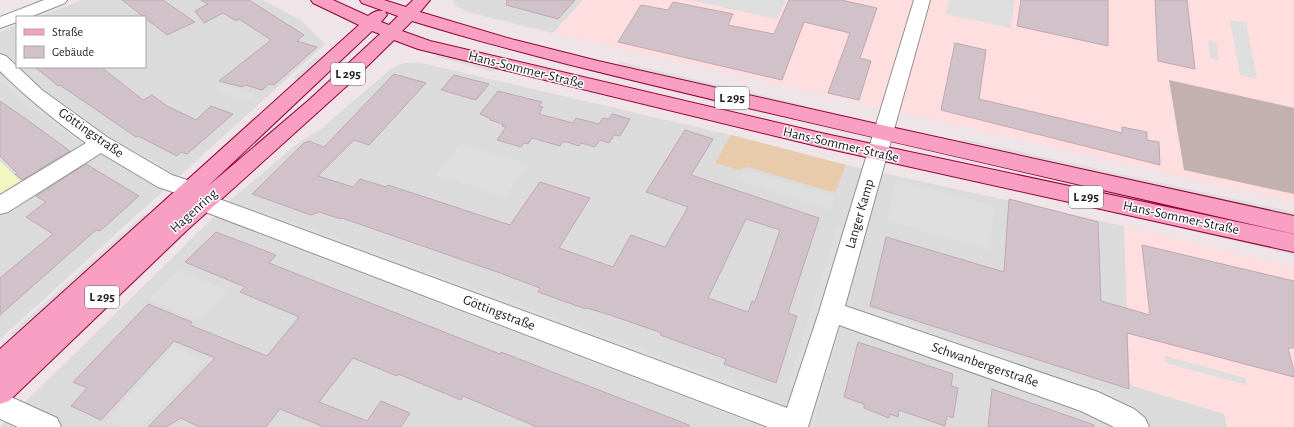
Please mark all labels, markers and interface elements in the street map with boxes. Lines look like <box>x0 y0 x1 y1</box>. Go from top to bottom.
legend <box>16 16 146 68</box>
text: Straße <box>52 26 83 38</box>
text: Gebäude <box>52 46 94 58</box>
street label: Hans-Sommer-Straße <box>467 49 585 91</box>
road number: L 295 <box>331 63 365 85</box>
road number: L 295 <box>715 87 749 109</box>
street label: Göttingstraße <box>56 105 126 161</box>
street label: Hans-Sommer-Straße <box>782 125 900 165</box>
street label: Langer Kamp <box>843 178 877 250</box>
street label: Hagenring <box>168 186 220 236</box>
road number: L 295 <box>1069 186 1103 208</box>
street label: Hans-Sommer-Straße <box>1122 199 1240 237</box>
road number: L 295 <box>85 286 119 308</box>
street label: Göttingstraße <box>461 293 537 333</box>
street label: Schwanbergerstraße <box>930 340 1040 390</box>

